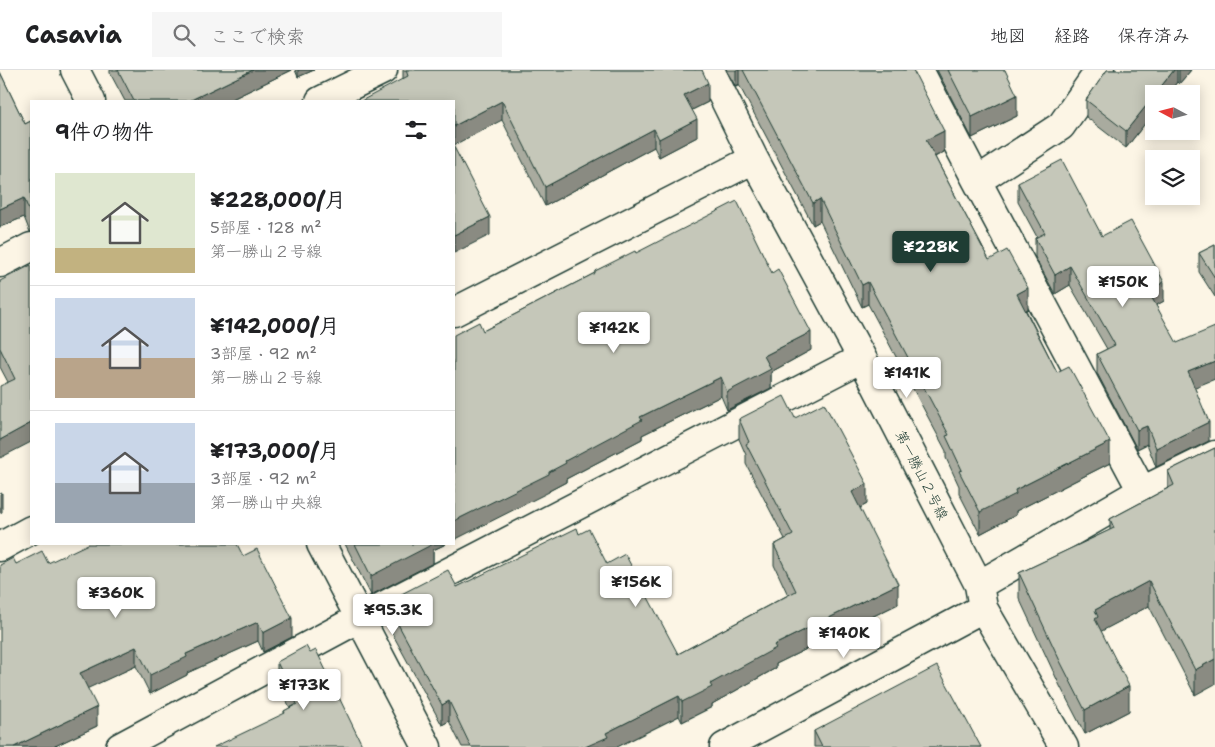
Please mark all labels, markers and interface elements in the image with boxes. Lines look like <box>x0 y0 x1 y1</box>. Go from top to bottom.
search box <box>152 12 502 57</box>
text: Casavia <box>25 19 122 51</box>
icon: search <box>170 21 198 49</box>
text: ここで検索 <box>210 24 305 49</box>
text: 地図 <box>990 24 1026 48</box>
text: 経路 <box>1054 24 1090 48</box>
text: 保存済み <box>1118 24 1190 48</box>
north arrow <box>1145 85 1200 140</box>
map controls <box>1145 85 1200 205</box>
icon: filters <box>402 116 430 144</box>
text: 9件の物件 <box>55 118 154 146</box>
button: layers <box>1145 150 1200 205</box>
text: ¥228,000/月 <box>210 186 346 214</box>
icon: home <box>95 193 155 253</box>
text: 5部屋 · 128 m² <box>210 217 322 238</box>
pin: ¥228K <box>896 230 966 273</box>
text: ¥228K <box>903 236 959 257</box>
text: 第一勝山２号線 <box>210 241 322 262</box>
pin: ¥150K <box>1088 266 1158 308</box>
text: ¥150K <box>1098 271 1148 292</box>
text: ¥142,000/月 <box>210 312 340 340</box>
pin: ¥142K <box>579 312 649 354</box>
text: ¥142K <box>589 317 639 338</box>
icon: home <box>95 318 155 378</box>
text: 3部屋 · 92 m² <box>210 343 317 364</box>
pin: ¥141K <box>872 356 942 399</box>
text: ¥141K <box>884 362 930 383</box>
text: 第一勝山２号線 <box>210 367 322 388</box>
street label: 第一勝山２号線 <box>892 427 952 523</box>
text: ¥173,000/月 <box>210 437 340 465</box>
icon: home <box>95 443 155 503</box>
text: 3部屋 · 92 m² <box>210 468 317 489</box>
text: 第一勝山中央線 <box>210 492 322 513</box>
pin: ¥156K <box>601 566 671 608</box>
text: ¥156K <box>611 571 661 592</box>
pin: ¥360K <box>81 576 151 619</box>
text: ¥360K <box>88 582 144 603</box>
pin: ¥95.3K <box>352 594 434 636</box>
text: ¥95.3K <box>364 599 422 620</box>
pin: ¥140K <box>809 616 879 659</box>
text: ¥140K <box>818 622 870 643</box>
pin: ¥173K <box>269 668 339 711</box>
text: ¥173K <box>279 674 329 695</box>

